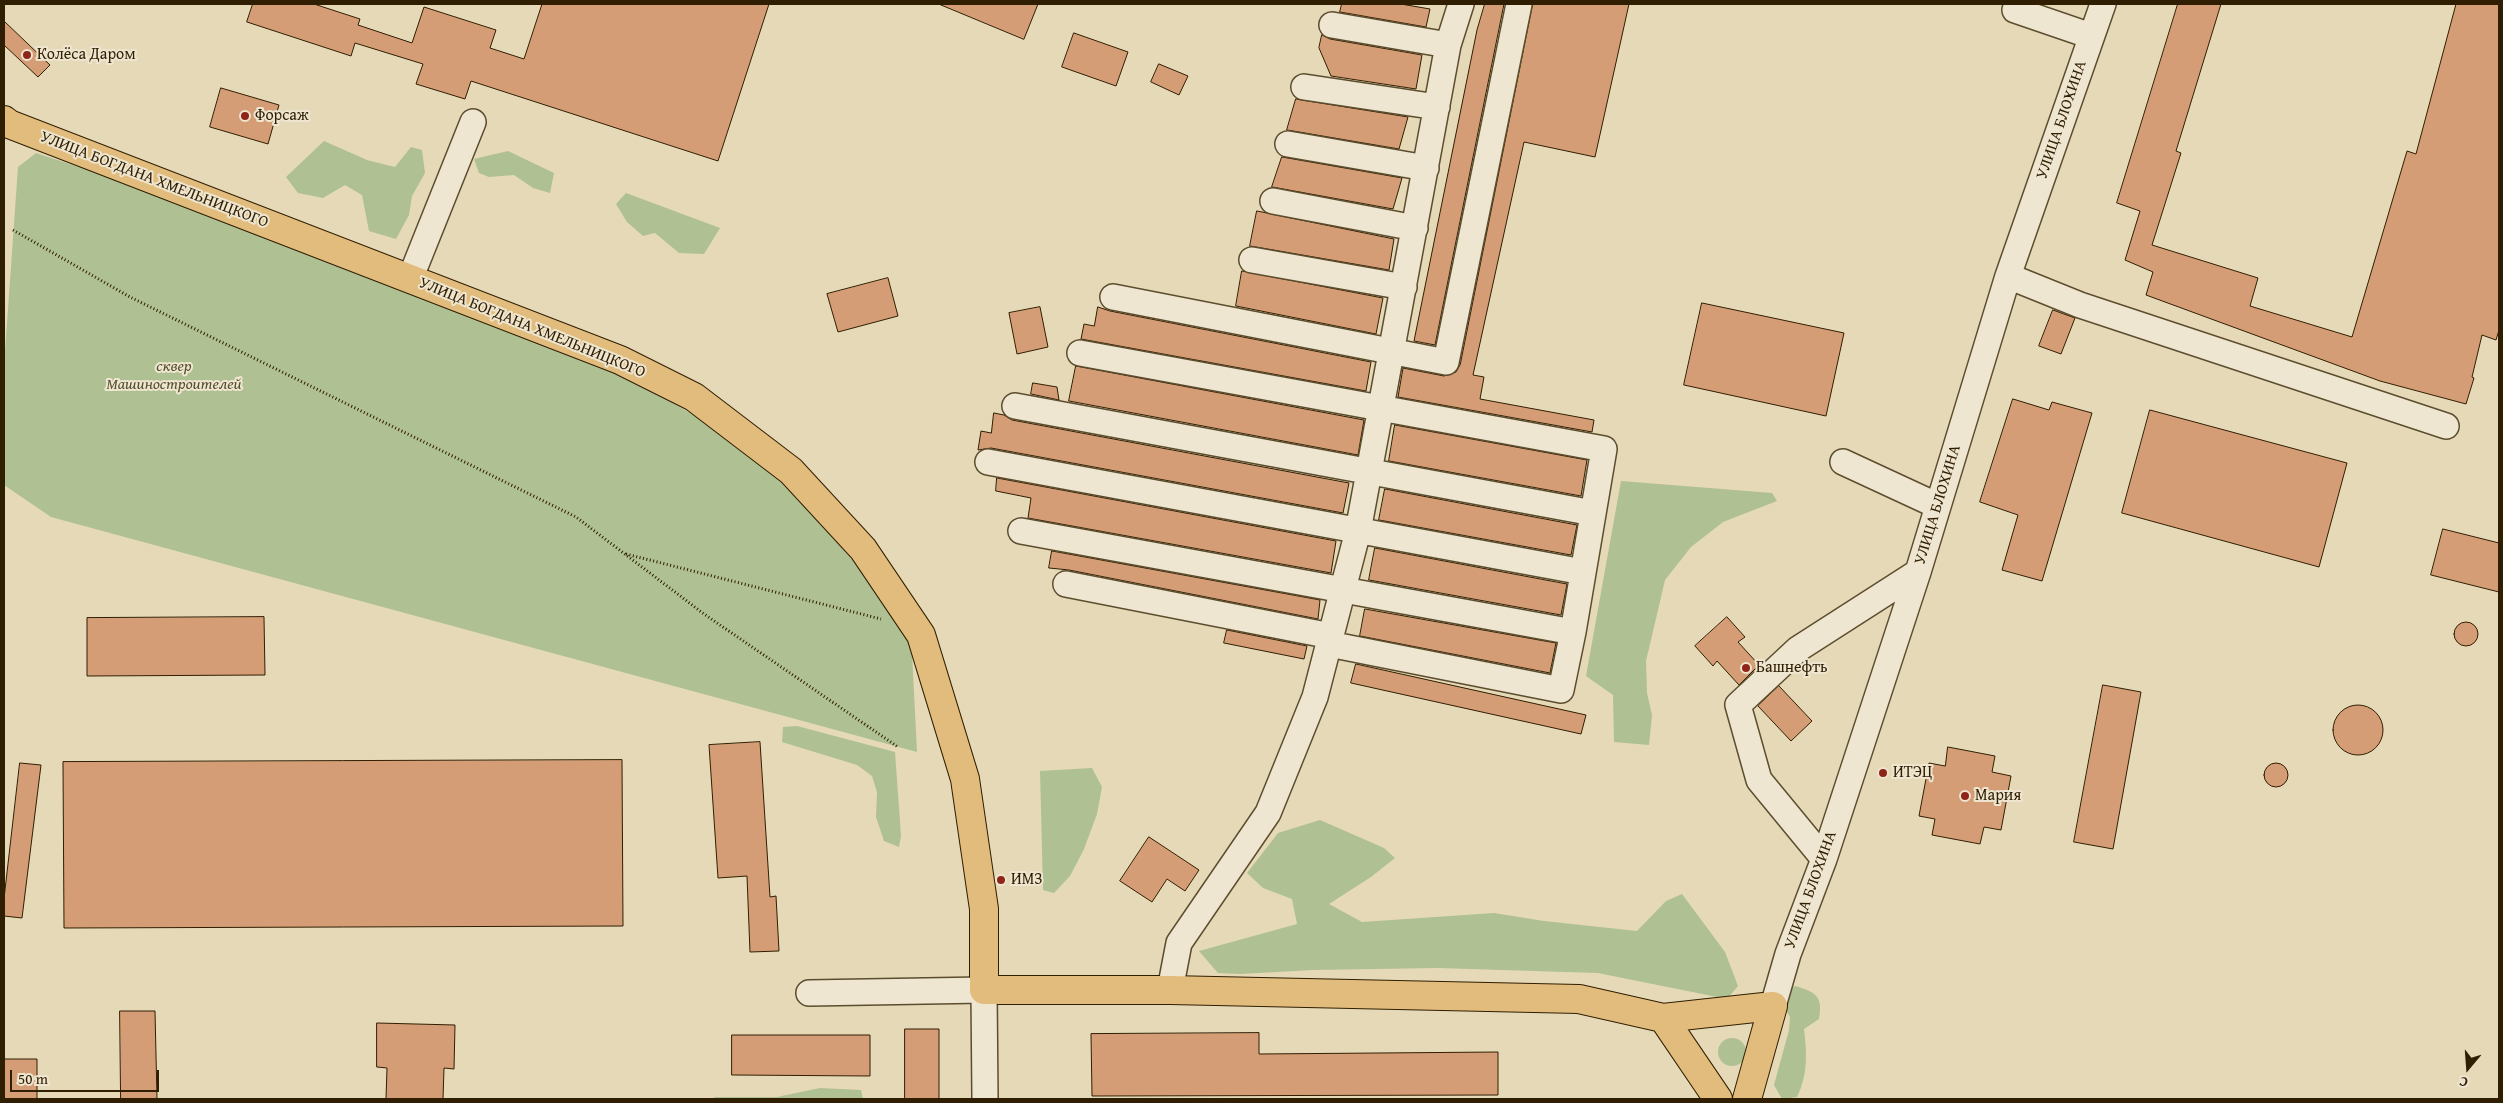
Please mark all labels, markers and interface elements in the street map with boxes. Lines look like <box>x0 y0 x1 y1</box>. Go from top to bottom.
place label: Колёса Даром <box>37 45 136 65</box>
marker: Колёса Даром <box>21 49 33 61</box>
street label: УЛИЦА БЛОХИНА <box>2033 58 2091 182</box>
place label: Форсаж <box>255 106 309 126</box>
marker: Форсаж <box>239 110 251 122</box>
street label: УЛИЦА БОГДАНА ХМЕЛЬНИЦКОГО <box>37 128 271 232</box>
street label: УЛИЦА БОГДАНА ХМЕЛЬНИЦКОГО <box>416 274 648 382</box>
park label: сквер Машиностроителей <box>106 357 242 395</box>
street label: УЛИЦА БЛОХИНА <box>1911 443 1965 567</box>
place label: Башнефть <box>1756 658 1828 678</box>
marker: Башнефть <box>1740 662 1752 674</box>
place label: ИТЭЦ <box>1893 763 1932 783</box>
marker: ИТЭЦ <box>1877 767 1889 779</box>
place label: Мария <box>1975 786 2021 806</box>
marker: Мария <box>1959 790 1971 802</box>
street label: УЛИЦА БЛОХИНА <box>1781 828 1841 952</box>
place label: ИМЗ <box>1011 870 1043 890</box>
marker: ИМЗ <box>995 874 1007 886</box>
north arrow <box>2443 1043 2493 1093</box>
scale bar <box>12 1060 161 1092</box>
text: 50 m <box>18 1068 48 1089</box>
text: С <box>2457 1072 2470 1093</box>

